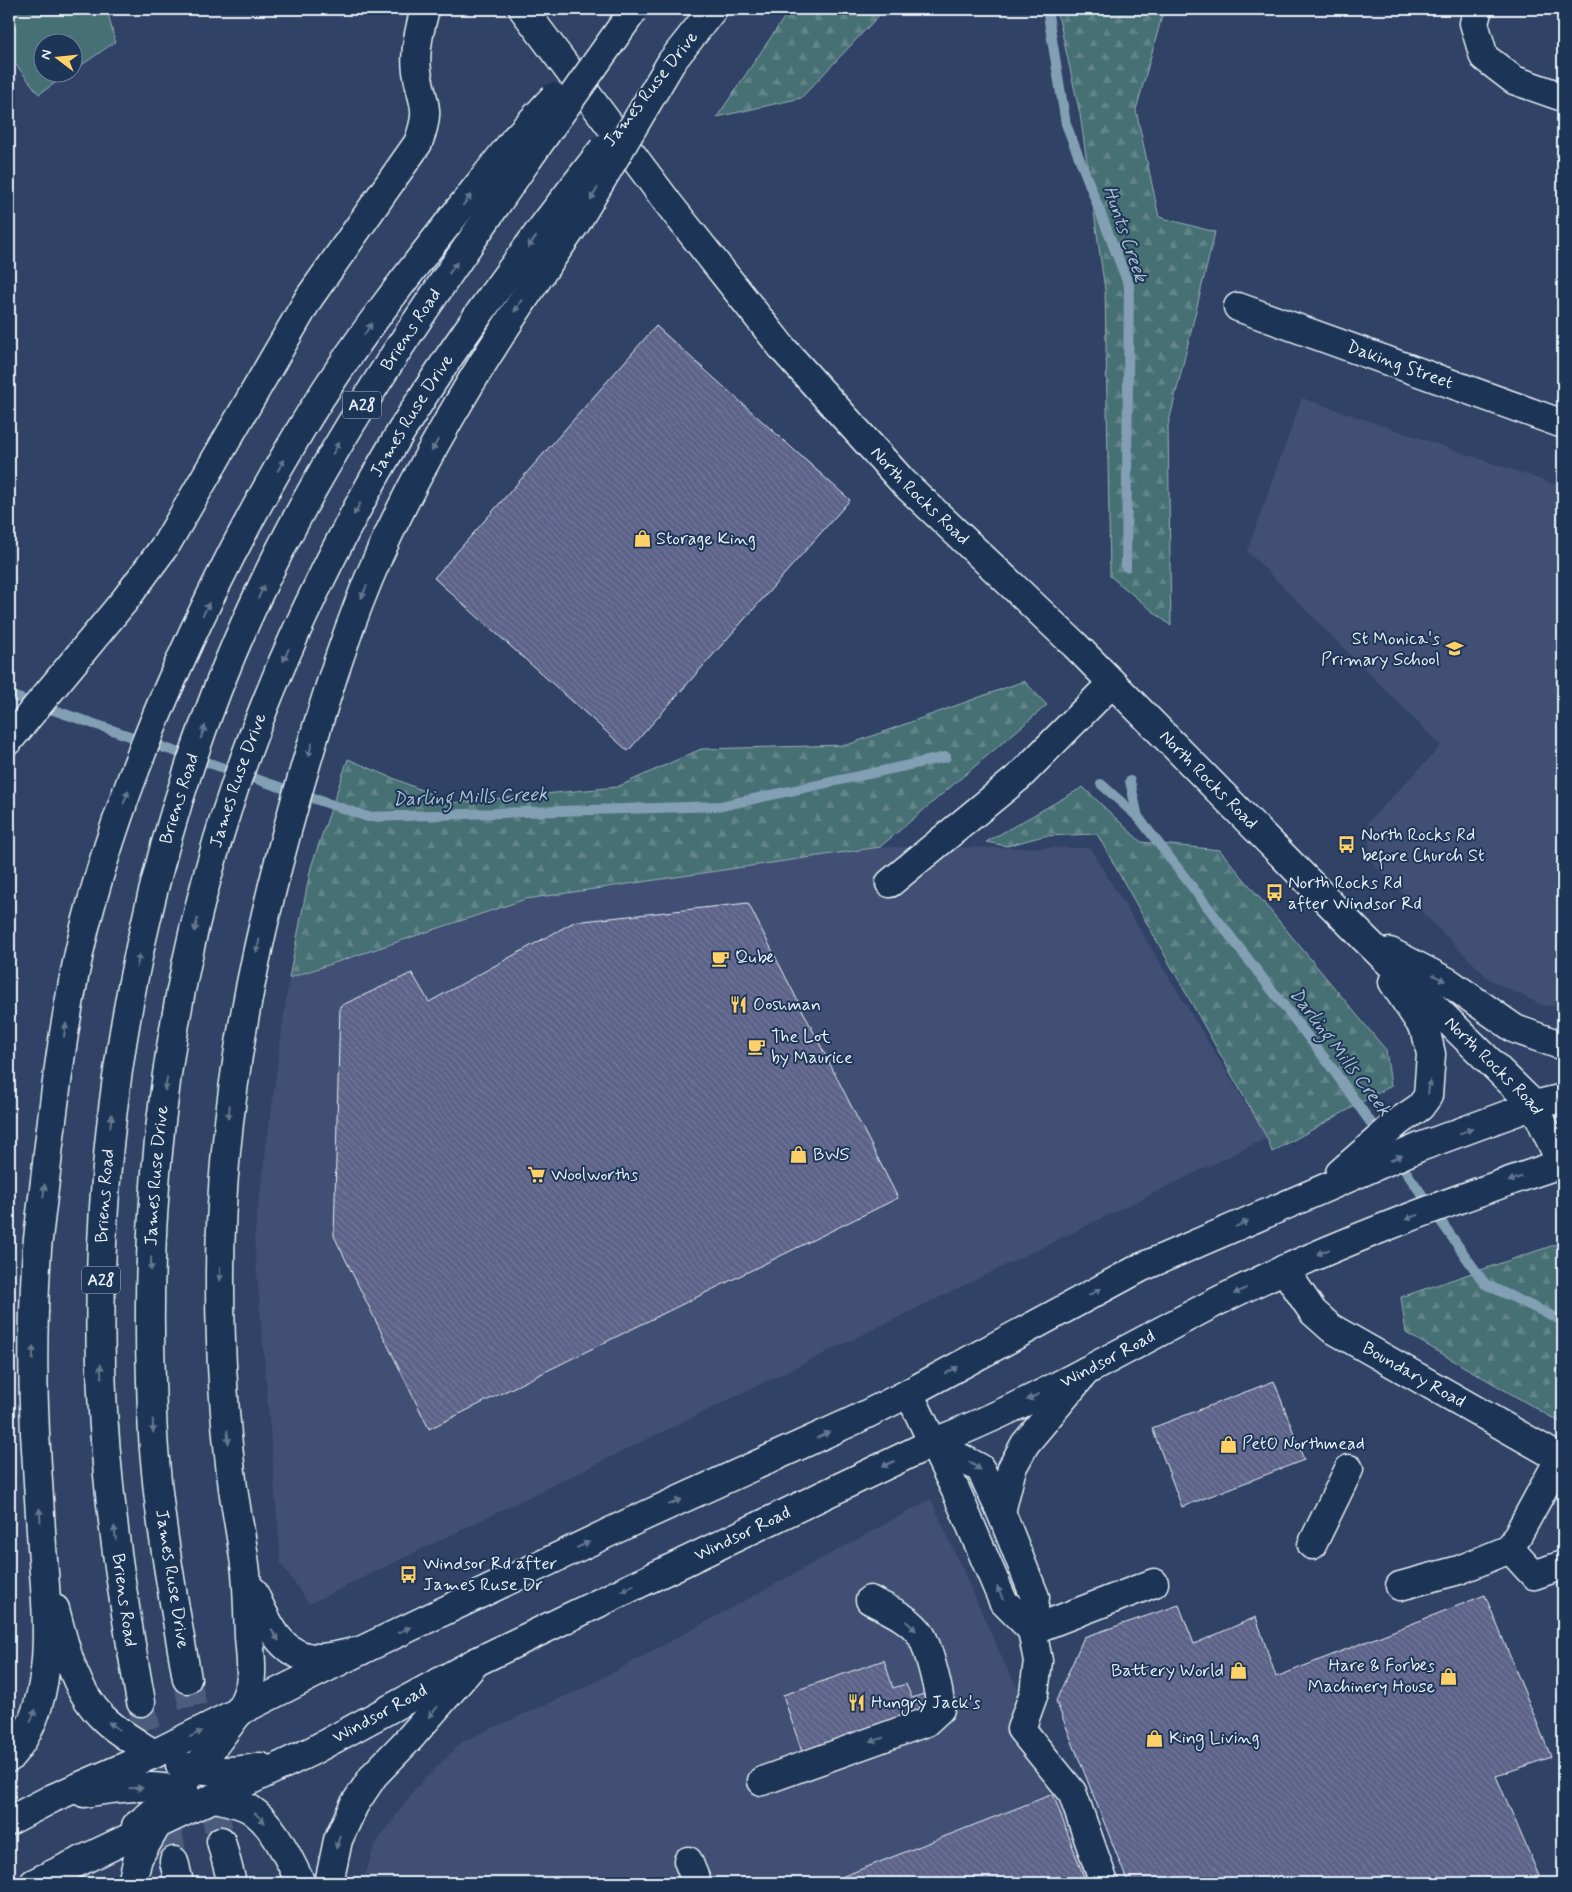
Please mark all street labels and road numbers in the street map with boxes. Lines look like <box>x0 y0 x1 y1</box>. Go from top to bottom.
street label: James Ruse Drive <box>598 26 704 152</box>
street label: Briens Road <box>375 284 447 376</box>
street label: Daking Street <box>1343 335 1457 395</box>
street label: James Ruse Drive <box>365 349 460 482</box>
road number: A28 <box>343 392 381 418</box>
street label: North Rocks Road <box>865 442 975 551</box>
street label: James Ruse Drive <box>204 709 273 851</box>
street label: North Rocks Road <box>1154 725 1263 835</box>
street label: Briens Road <box>154 750 205 847</box>
street label: North Rocks Road <box>1439 1011 1549 1119</box>
street label: James Ruse Drive <box>139 1104 175 1247</box>
street label: Briens Road <box>90 1148 121 1243</box>
road number: A28 <box>82 1266 120 1294</box>
street label: Windsor Road <box>1056 1324 1160 1394</box>
street label: Boundary Road <box>1358 1336 1469 1414</box>
street label: Windsor Road <box>690 1501 795 1567</box>
street label: James Ruse Drive <box>149 1507 195 1651</box>
street label: Briens Road <box>106 1552 142 1648</box>
street label: Windsor Road <box>328 1679 431 1750</box>

